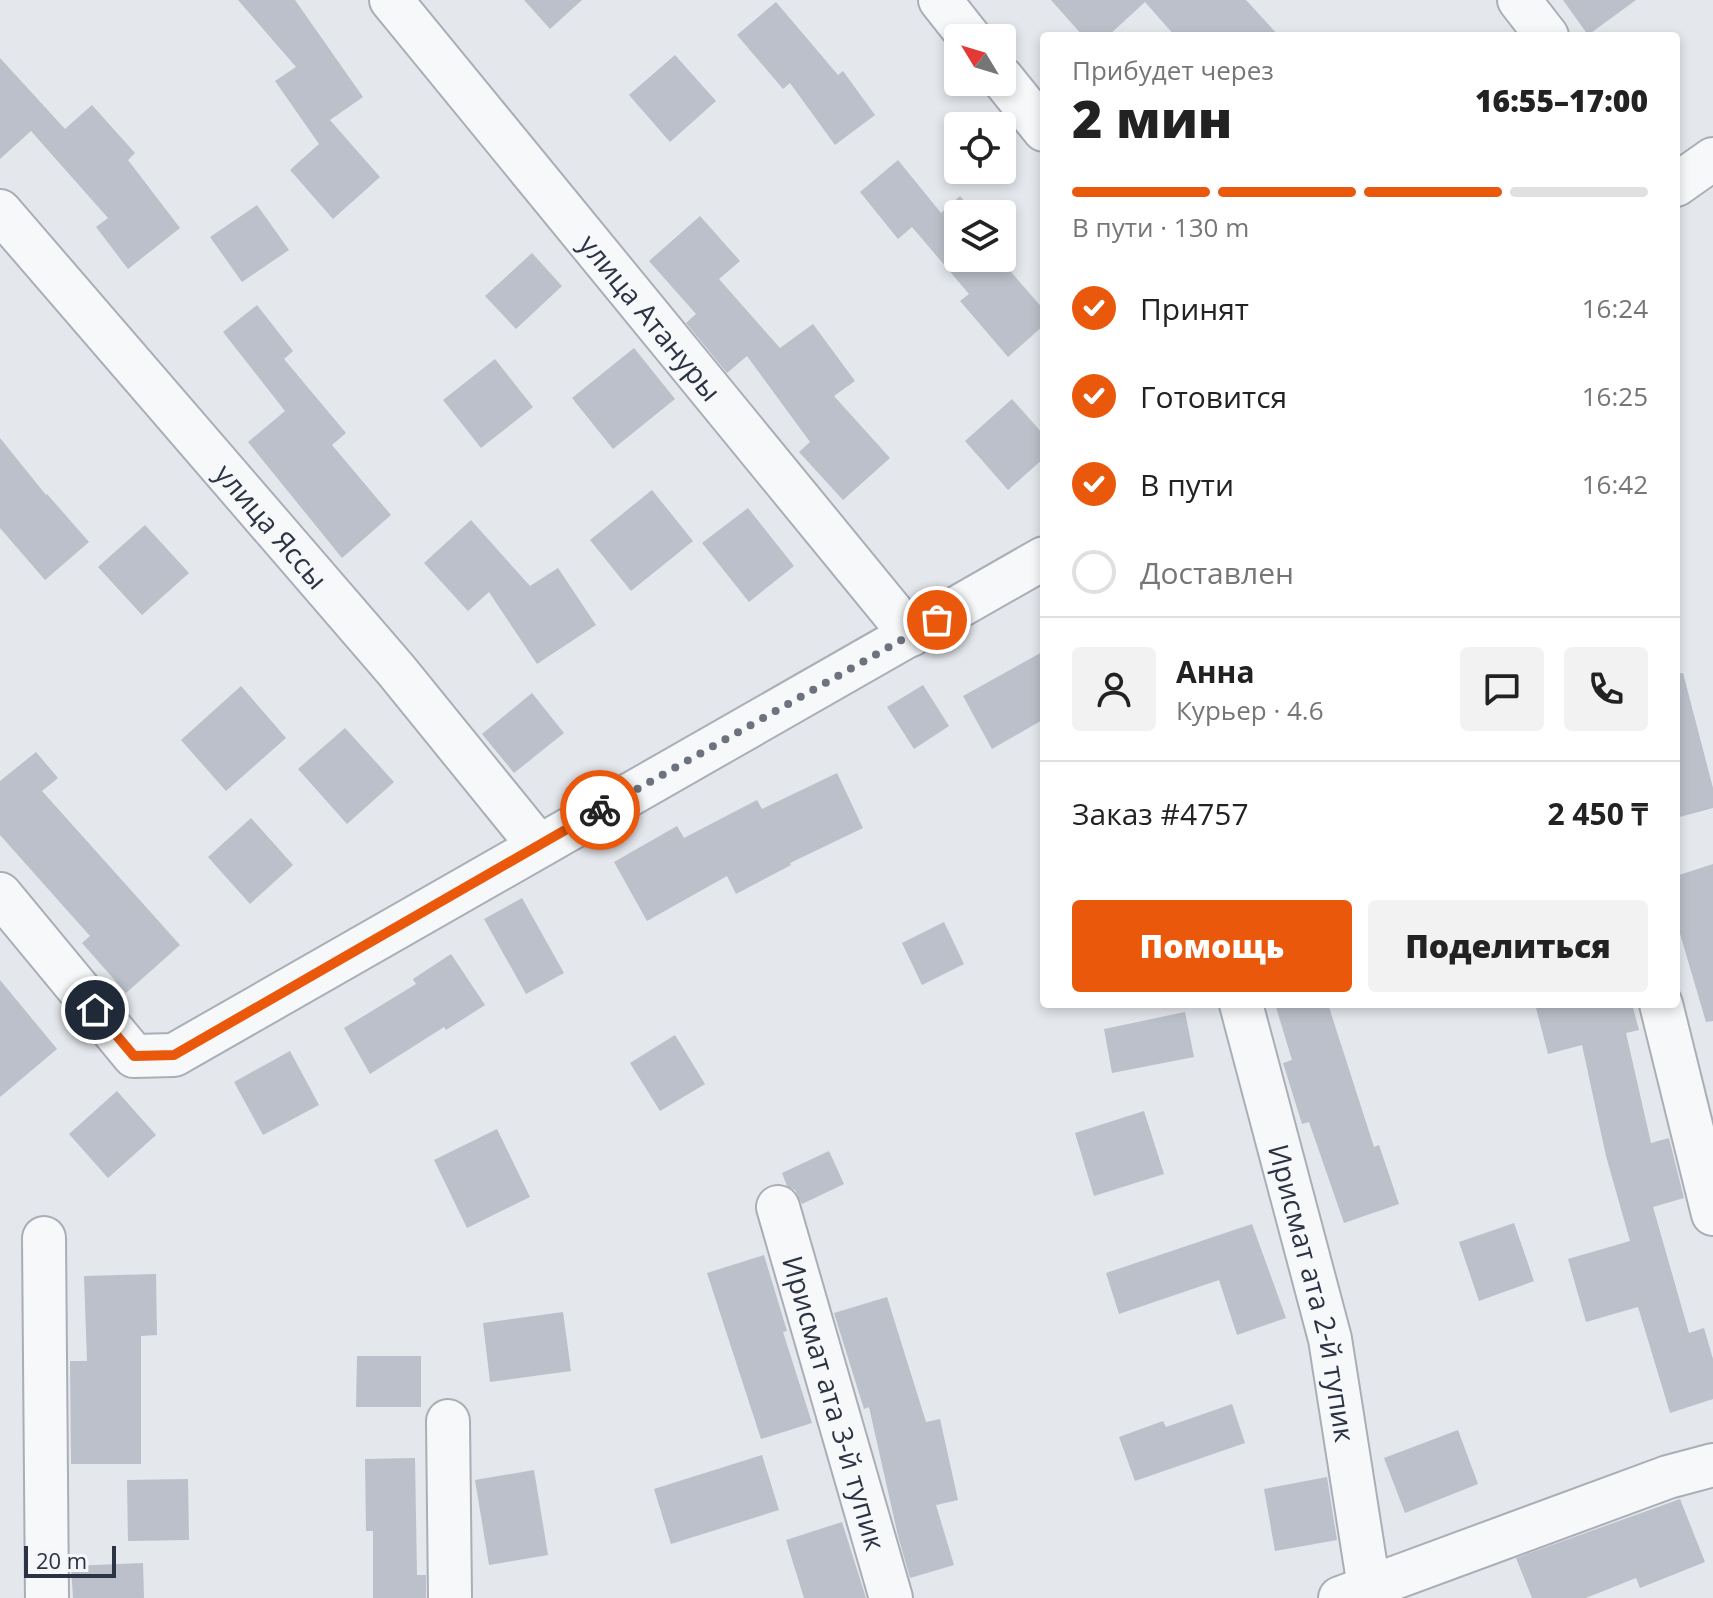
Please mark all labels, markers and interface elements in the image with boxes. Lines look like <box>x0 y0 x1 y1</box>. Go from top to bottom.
north arrow <box>944 24 1016 96</box>
map controls <box>944 24 1016 272</box>
text: Прибудет через <box>1072 52 1274 88</box>
text: 16:55–17:00 <box>1475 80 1648 121</box>
text: 2 мин <box>1072 82 1232 153</box>
button: locate <box>944 112 1016 184</box>
button: layers <box>944 200 1016 272</box>
text: В пути · 130 m <box>1072 209 1249 245</box>
street label: улица Атануры <box>571 226 730 409</box>
icon: check <box>1072 286 1116 330</box>
text: Принят <box>1140 288 1249 329</box>
text: 16:24 <box>1582 290 1648 326</box>
icon: check <box>1072 374 1116 418</box>
text: Готовится <box>1140 376 1287 417</box>
text: 16:25 <box>1582 378 1648 414</box>
street label: улица Яссы <box>207 455 337 597</box>
icon: check <box>1072 462 1116 506</box>
text: В пути <box>1140 464 1234 505</box>
text: 16:42 <box>1582 466 1648 502</box>
text: Доставлен <box>1140 552 1294 593</box>
pin <box>903 586 971 654</box>
icon: bag <box>915 598 959 642</box>
button: person <box>1072 647 1156 731</box>
button: chat <box>1460 647 1544 731</box>
button: phone <box>1564 647 1648 731</box>
text: Анна <box>1176 651 1255 692</box>
text: Курьер · 4.6 <box>1176 692 1324 728</box>
courier <box>560 770 640 850</box>
icon: bike <box>578 788 622 832</box>
text: Заказ #4757 <box>1072 793 1249 834</box>
text: 2 450 ₸ <box>1547 793 1648 834</box>
button: Помощь <box>1072 900 1352 992</box>
button: Поделиться <box>1368 900 1648 992</box>
pin <box>61 976 129 1044</box>
icon: home <box>73 988 117 1032</box>
street label: Ирисмат ата 2-й тупик <box>1260 1140 1365 1445</box>
street label: Ирисмат ата 3-й тупик <box>774 1251 895 1555</box>
scale bar <box>24 1542 116 1578</box>
text: 20 m <box>36 1545 87 1575</box>

